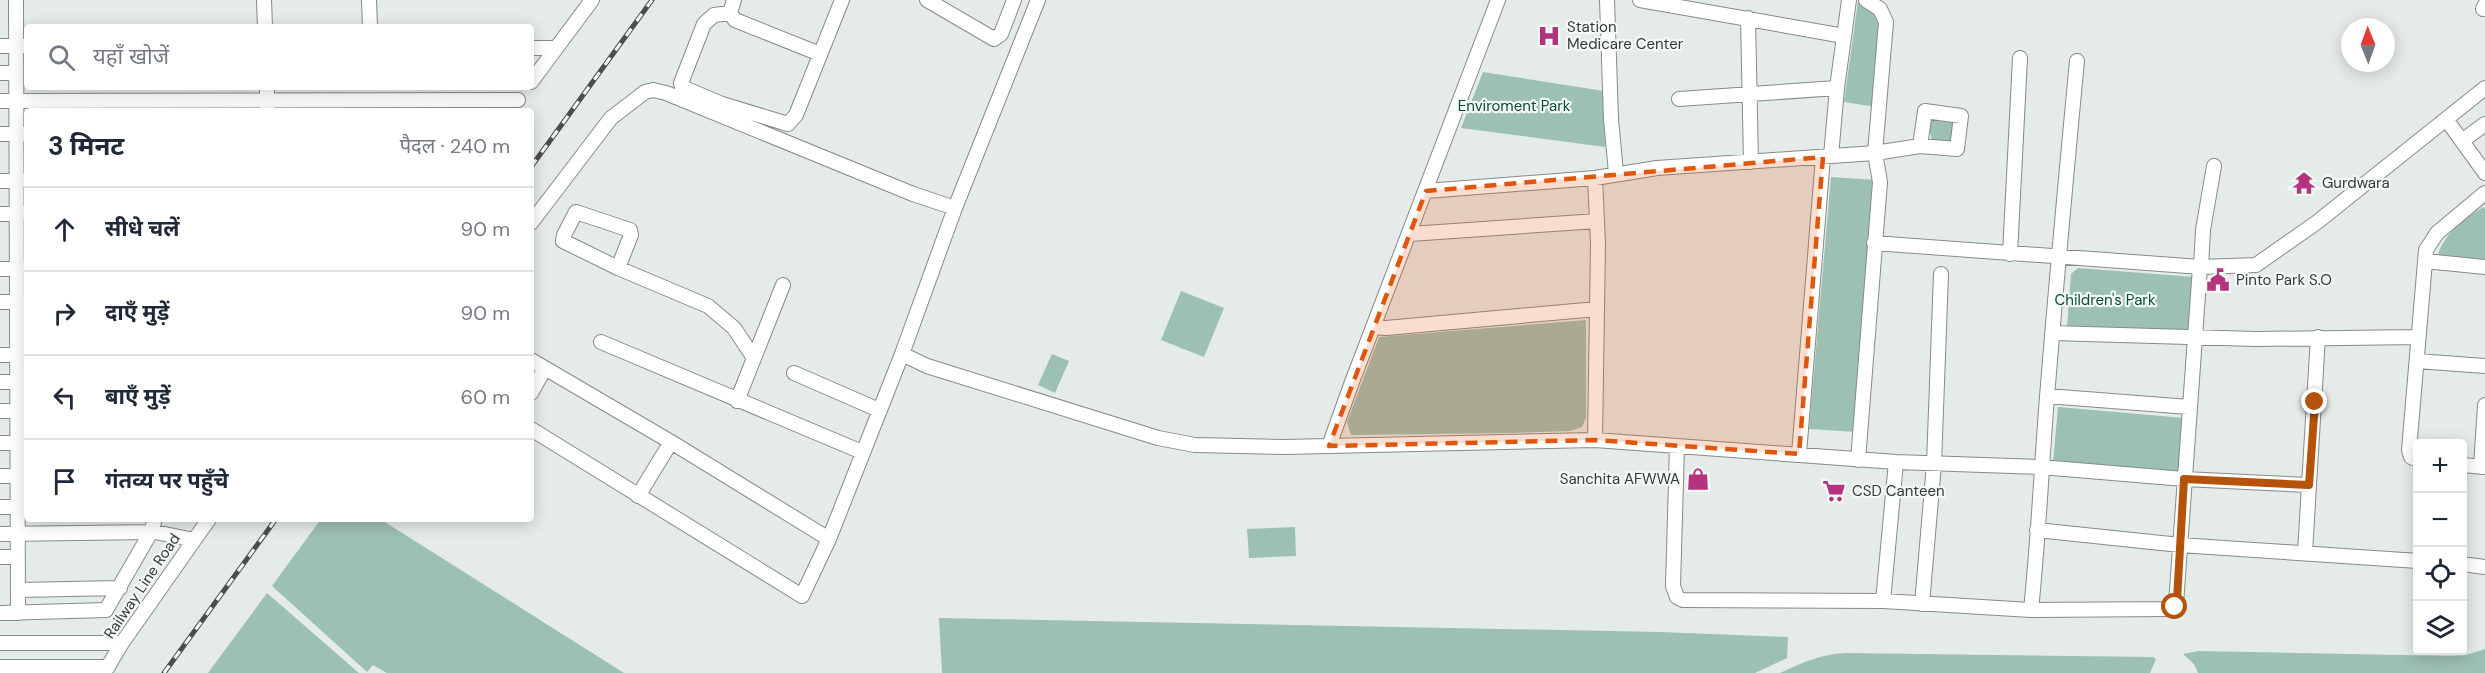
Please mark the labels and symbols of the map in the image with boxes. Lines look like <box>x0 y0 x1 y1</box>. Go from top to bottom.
place label: Station Medicare Center <box>1567 17 1684 54</box>
north arrow <box>2341 18 2395 72</box>
hospital icon: Station Medicare Center <box>1536 23 1562 49</box>
park label: Enviroment Park <box>1458 96 1571 116</box>
temple icon: Gurdwara <box>2291 170 2317 196</box>
place label: Gurdwara <box>2322 173 2390 193</box>
public building icon: Pinto Park S.O <box>2205 267 2231 293</box>
place label: Pinto Park S.O <box>2236 270 2332 290</box>
park label: Children's Park <box>2055 290 2156 310</box>
route end <box>2301 388 2327 414</box>
shop icon: Sanchita AFWWA <box>1685 466 1711 492</box>
place label: Sanchita AFWWA <box>1560 469 1680 489</box>
supermarket icon: CSD Canteen <box>1821 478 1847 504</box>
place label: CSD Canteen <box>1852 481 1945 501</box>
street label: Railway Line Road <box>99 530 185 642</box>
route start <box>2161 593 2187 619</box>

